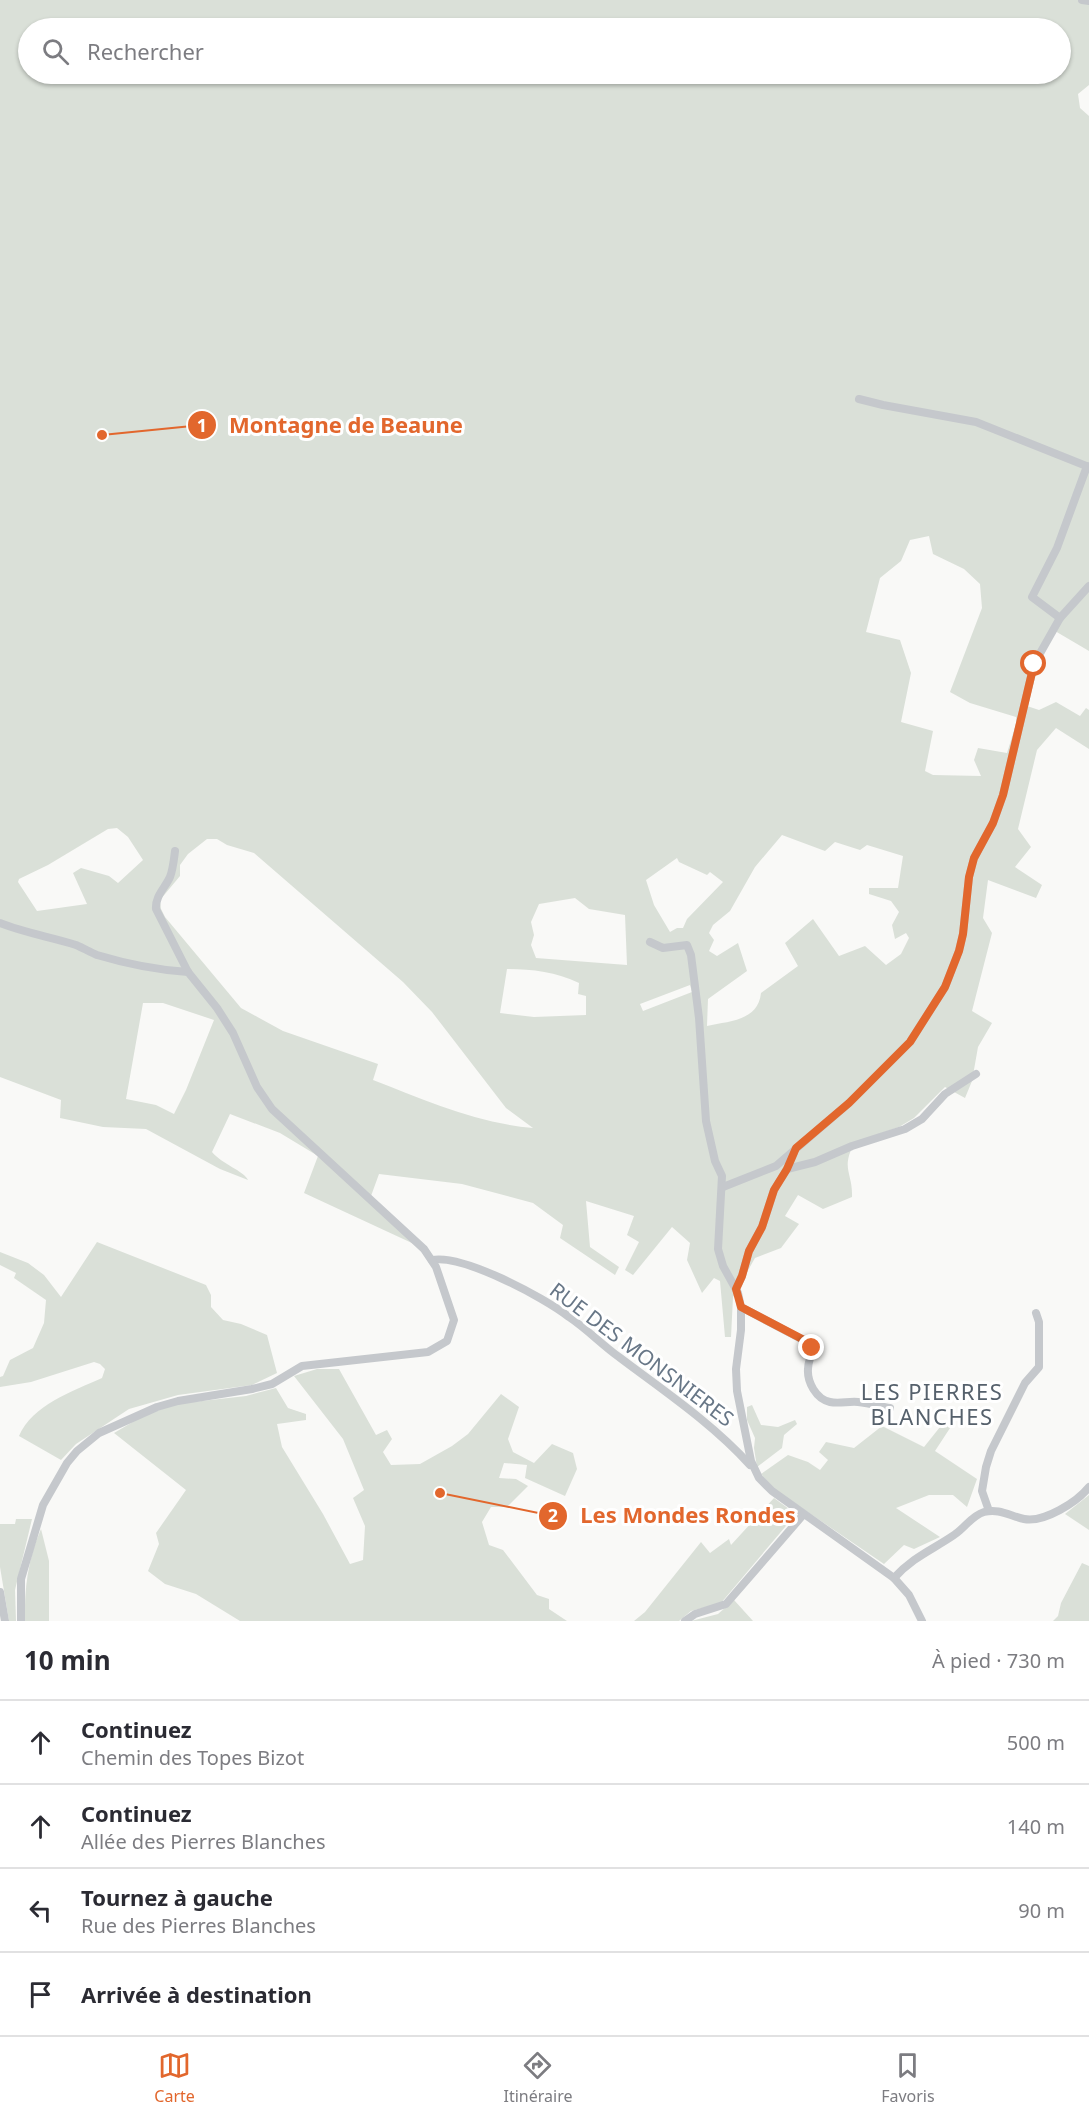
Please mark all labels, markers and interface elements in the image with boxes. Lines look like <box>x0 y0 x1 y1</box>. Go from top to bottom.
search box <box>18 18 1071 84</box>
icon: search <box>39 35 72 68</box>
text: Rechercher <box>87 36 204 66</box>
callout: Montagne de Beaune <box>187 405 475 445</box>
text: Montagne de Beaune <box>229 409 463 439</box>
text: 1 <box>197 413 207 437</box>
route start <box>1020 650 1046 676</box>
street label: RUE DES MONSNIERES <box>544 1276 740 1432</box>
route end <box>798 1334 824 1360</box>
district label: LES PIERRES BLANCHES <box>861 1376 1003 1431</box>
callout: Les Mondes Rondes <box>538 1496 807 1536</box>
text: Les Mondes Rondes <box>580 1499 796 1529</box>
text: 2 <box>548 1503 558 1527</box>
text: 10 min <box>24 1642 111 1678</box>
text: À pied · 730 m <box>932 1647 1065 1674</box>
text: Continuez <box>81 1714 192 1744</box>
icon: ahead <box>24 1726 57 1759</box>
text: 500 m <box>1007 1729 1065 1756</box>
text: Chemin des Topes Bizot <box>81 1744 304 1771</box>
text: Continuez <box>81 1798 192 1828</box>
icon: ahead <box>24 1810 57 1843</box>
text: 140 m <box>1007 1813 1065 1840</box>
text: Allée des Pierres Blanches <box>81 1828 326 1855</box>
text: Tournez à gauche <box>81 1882 273 1912</box>
icon: left <box>24 1894 57 1927</box>
text: 90 m <box>1018 1897 1065 1924</box>
text: Rue des Pierres Blanches <box>81 1912 316 1939</box>
icon: arrive <box>24 1978 57 2011</box>
text: Arrivée à destination <box>81 1979 312 2009</box>
tab: Carte <box>154 2049 195 2107</box>
tab: Itinéraire <box>504 2049 572 2107</box>
tab: Favoris <box>881 2049 935 2107</box>

